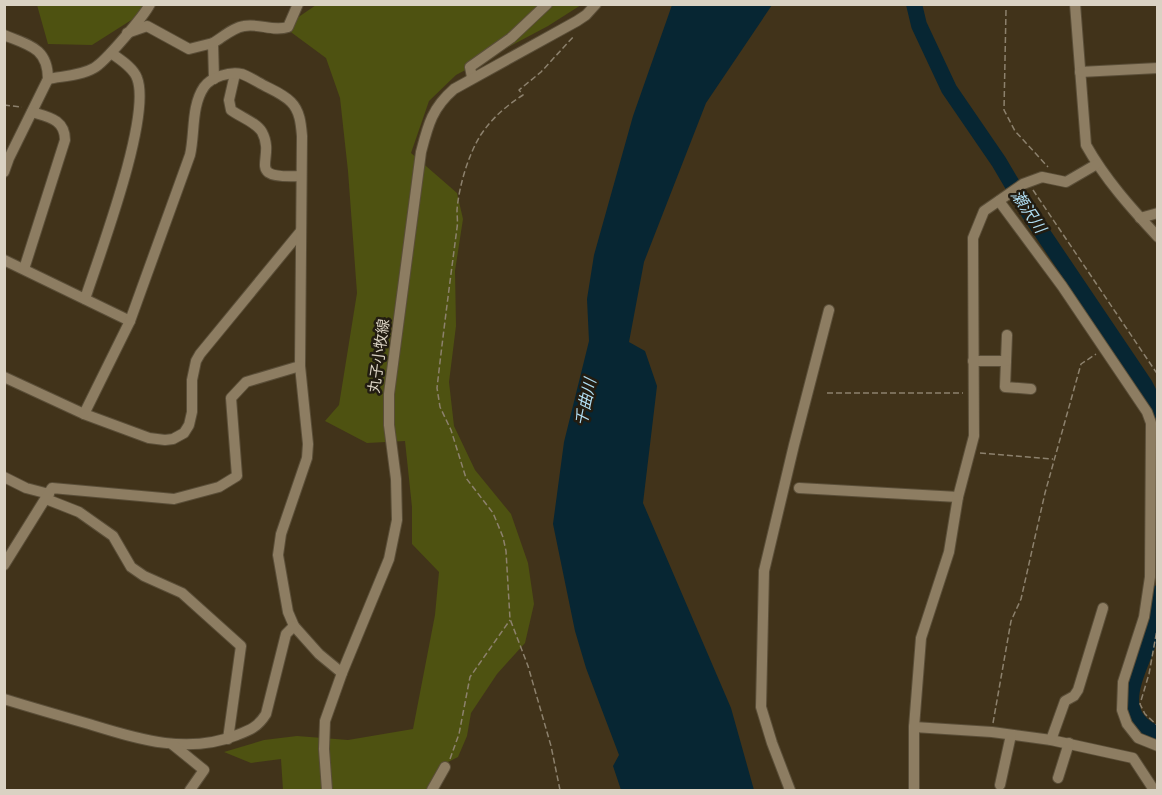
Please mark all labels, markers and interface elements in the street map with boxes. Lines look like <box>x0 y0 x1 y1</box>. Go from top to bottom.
water label: 瀬沢川 <box>1007 186 1051 238</box>
street label: 丸子小牧線 <box>365 318 393 394</box>
water label: 千曲川 <box>571 375 600 428</box>

